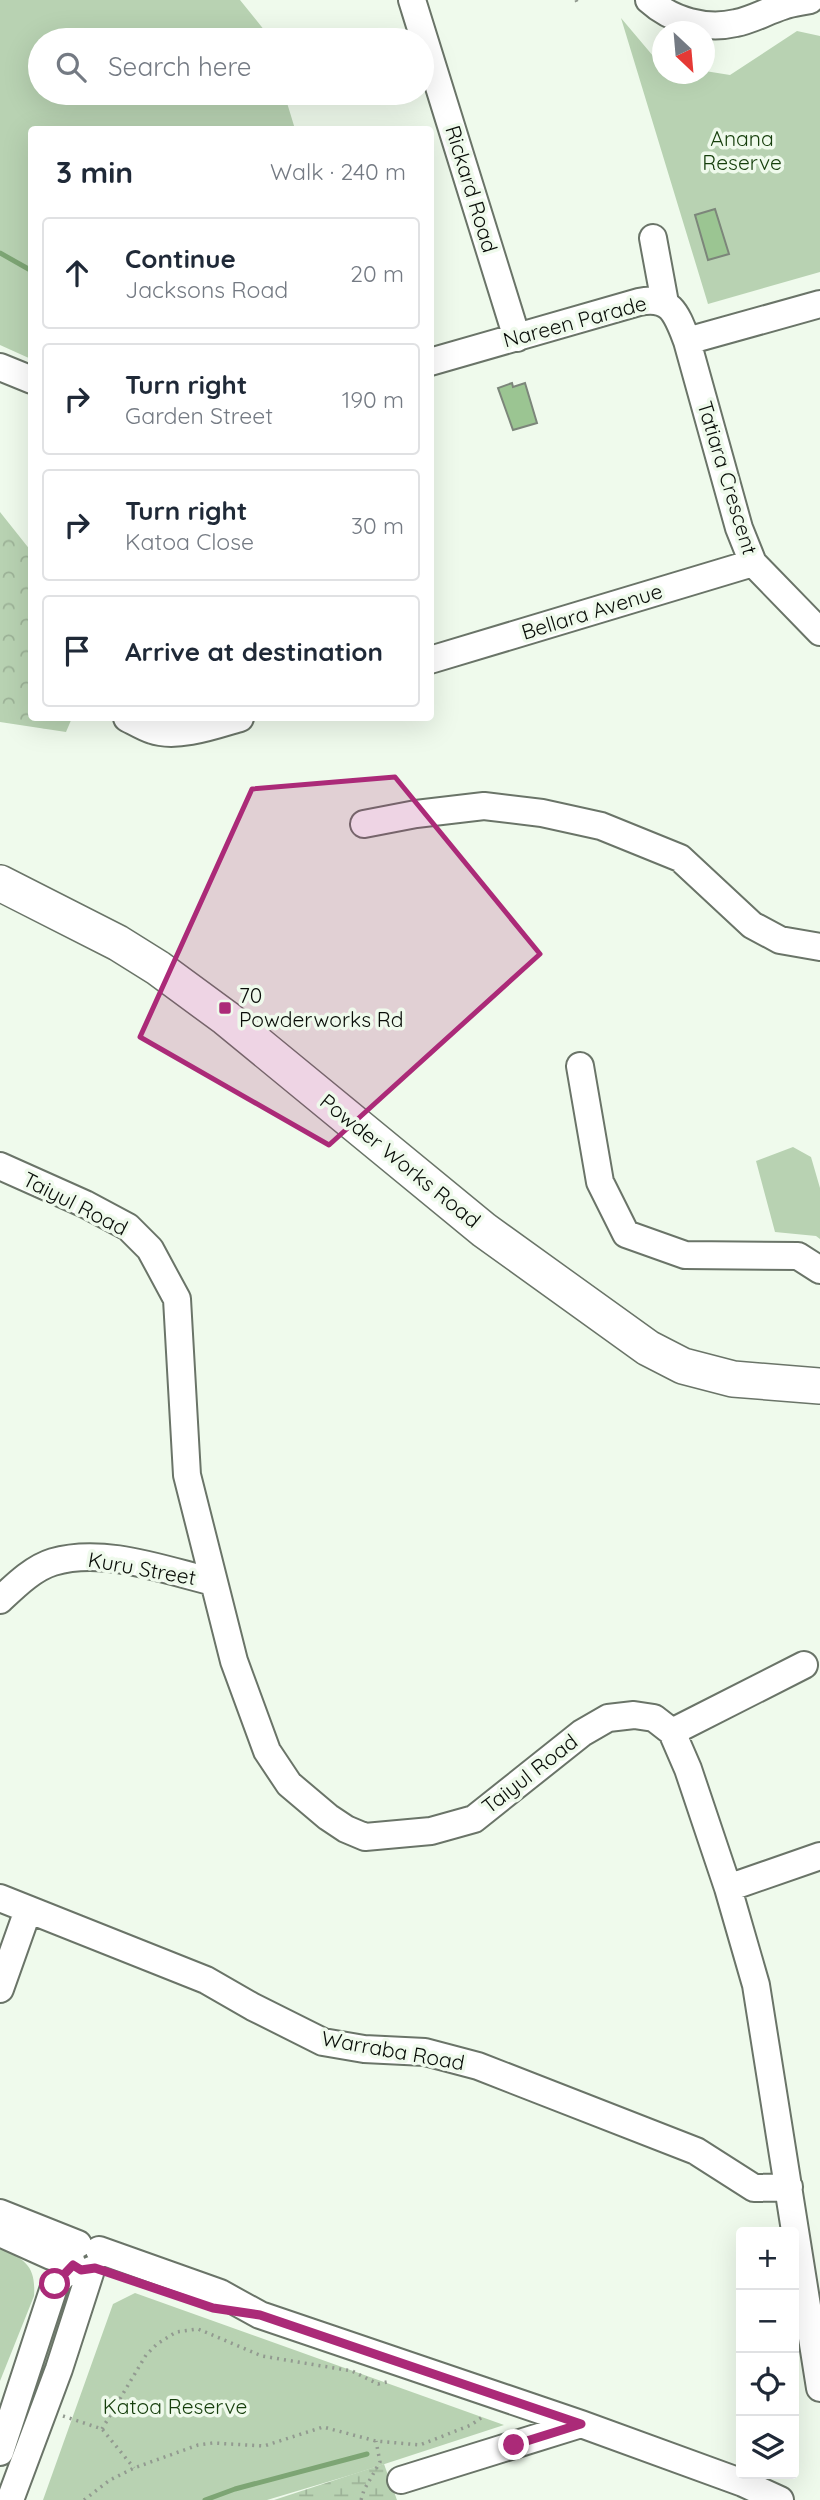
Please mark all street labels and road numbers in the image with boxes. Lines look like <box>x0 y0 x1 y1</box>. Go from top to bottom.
street label: Rickard Road <box>440 122 504 255</box>
street label: Nareen Parade <box>500 289 649 353</box>
street label: Tatiara Crescent <box>692 398 764 558</box>
street label: Bellara Avenue <box>518 577 665 645</box>
street label: Powder Works Road <box>315 1088 486 1233</box>
street label: Taiyul Road <box>19 1166 132 1241</box>
street label: Kuru Street <box>86 1546 198 1590</box>
street label: Taiyul Road <box>476 1728 582 1819</box>
street label: Warraba Road <box>320 2025 467 2075</box>

